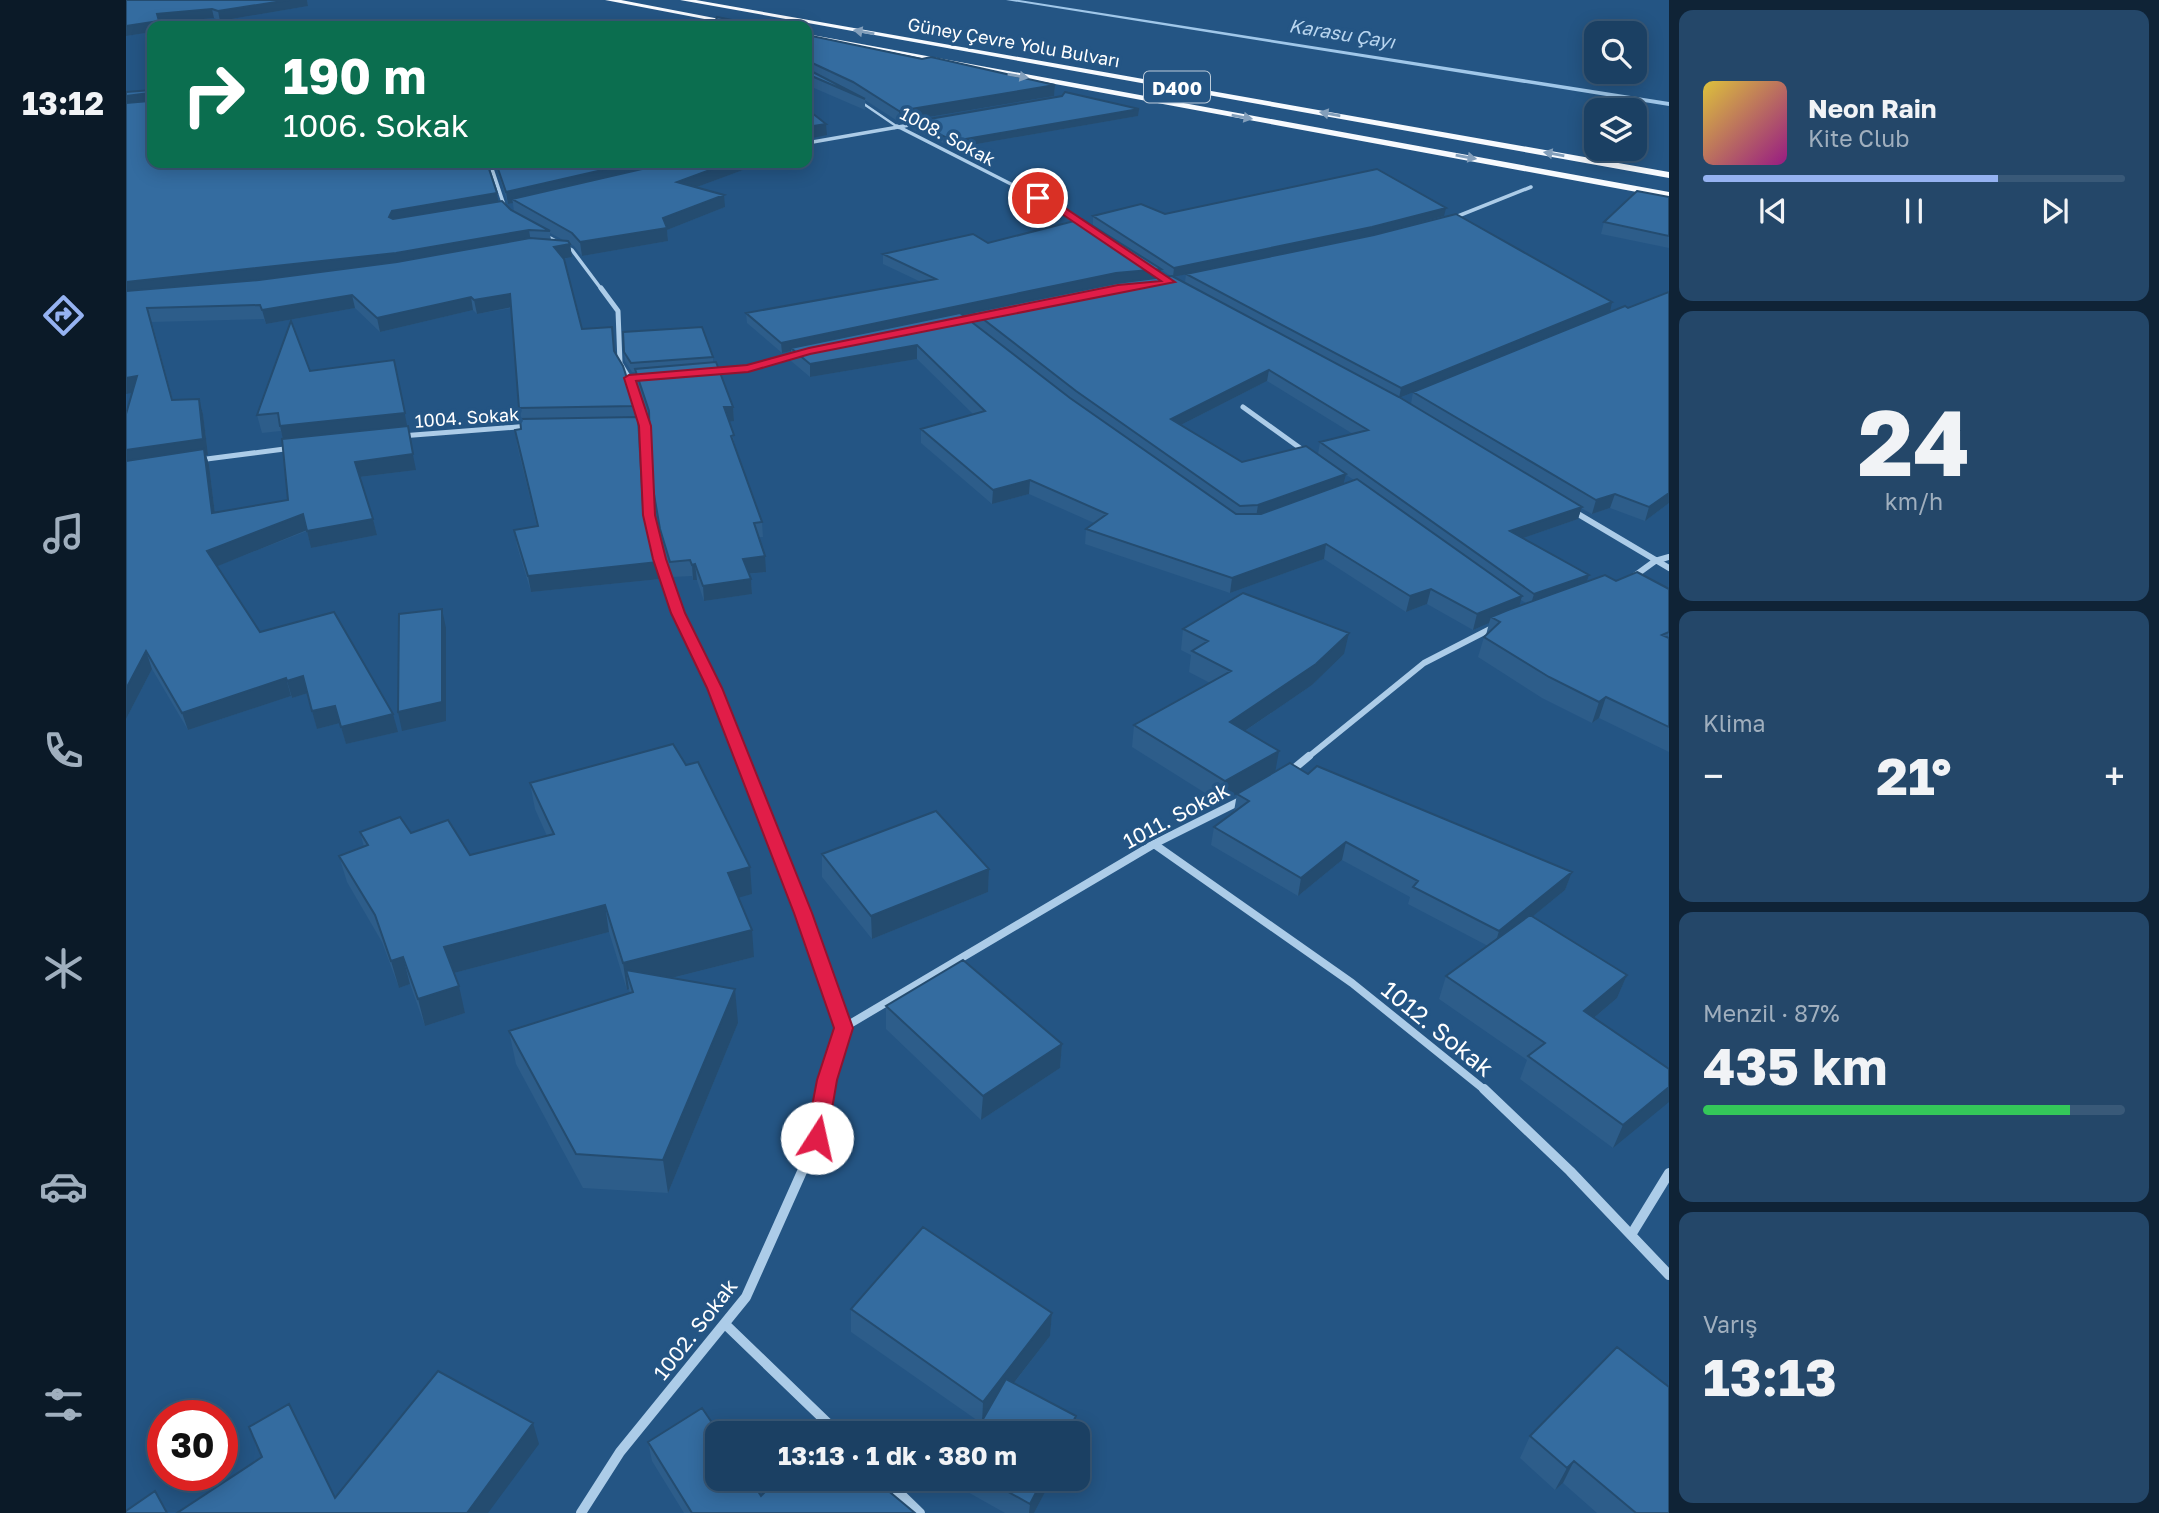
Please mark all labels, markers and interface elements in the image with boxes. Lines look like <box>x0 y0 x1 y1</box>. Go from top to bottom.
street label: Güney Çevre Yolu Bulvarı <box>906 12 1122 72</box>
water label: Karasu Çayı <box>1287 13 1398 53</box>
map controls <box>1584 21 1647 161</box>
button: search <box>1584 21 1647 84</box>
one-way arrow <box>853 26 875 37</box>
text: 190 m <box>283 46 426 105</box>
icon: right <box>168 49 259 140</box>
one-way arrow <box>1007 70 1029 81</box>
road number: D400 <box>1144 72 1210 102</box>
text: 13:12 <box>22 84 104 122</box>
text: Neon Rain <box>1808 93 1937 124</box>
button: layers <box>1584 98 1647 161</box>
street label: 1008. Sokak <box>897 102 999 170</box>
text: 1006. Sokak <box>283 106 469 144</box>
one-way arrow <box>1319 108 1341 119</box>
one-way arrow <box>1231 111 1253 122</box>
text: Kite Club <box>1808 124 1909 152</box>
one-way arrow <box>1543 148 1565 159</box>
one-way arrow <box>1455 152 1477 163</box>
pin <box>1008 168 1068 228</box>
icon: arrive <box>1019 179 1057 217</box>
icon: previous <box>1754 192 1792 230</box>
icon: pause <box>1895 192 1933 230</box>
icon: next <box>2036 192 2074 230</box>
icon: directions <box>39 291 88 340</box>
text: 24 <box>1858 387 1970 496</box>
street label: 1004. Sokak <box>414 402 520 432</box>
text: km/h <box>1885 487 1943 515</box>
icon: music <box>39 509 88 558</box>
text: Klima <box>1703 709 1766 737</box>
icon: phone <box>39 726 88 775</box>
text: 21° <box>1876 744 1952 806</box>
text: − <box>1703 753 1724 798</box>
text: + <box>2104 753 2125 798</box>
street label: 1011. Sokak <box>1118 776 1234 854</box>
icon: climate <box>39 944 88 993</box>
street label: 1012. Sokak <box>1376 974 1500 1082</box>
text: Menzil · 87% <box>1703 999 1839 1027</box>
text: 435 km <box>1703 1034 1888 1096</box>
position arrow <box>780 1101 854 1175</box>
icon: car <box>39 1162 88 1211</box>
street label: 1002. Sokak <box>647 1273 743 1385</box>
text: Varış <box>1703 1310 1757 1338</box>
text: 13:13 <box>1703 1345 1837 1407</box>
icon: filters <box>39 1380 88 1429</box>
speed limit sign: 30 <box>147 1400 238 1491</box>
text: 13:13 · 1 dk · 380 m <box>778 1440 1017 1471</box>

